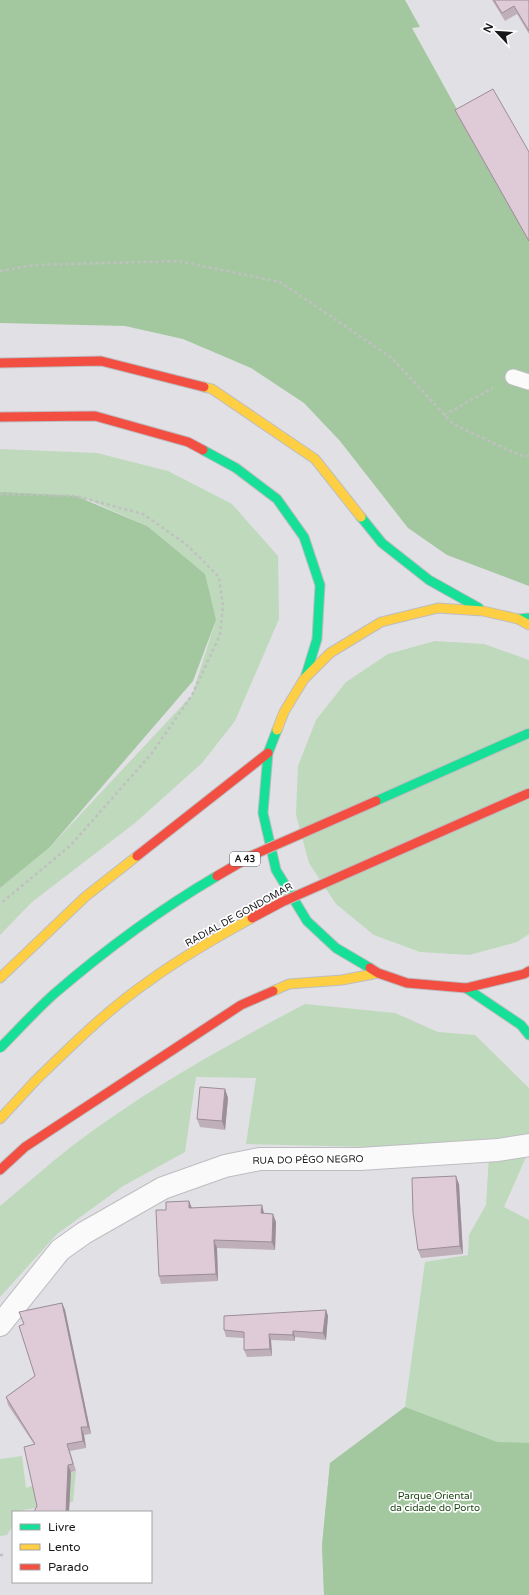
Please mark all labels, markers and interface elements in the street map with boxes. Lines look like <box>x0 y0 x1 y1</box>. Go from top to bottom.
north arrow <box>477 12 517 52</box>
text: N <box>481 21 496 35</box>
road number: A 43 <box>230 852 260 866</box>
street label: RADIAL DE GONDOMAR <box>183 880 295 950</box>
street label: RUA DO PÊGO NEGRO <box>252 1153 364 1167</box>
park label: Parque Oriental da cidade do Porto <box>390 1490 480 1514</box>
legend <box>12 1511 152 1583</box>
text: Livre <box>48 1520 76 1534</box>
text: Lento <box>48 1540 81 1554</box>
text: Parado <box>48 1560 89 1574</box>

